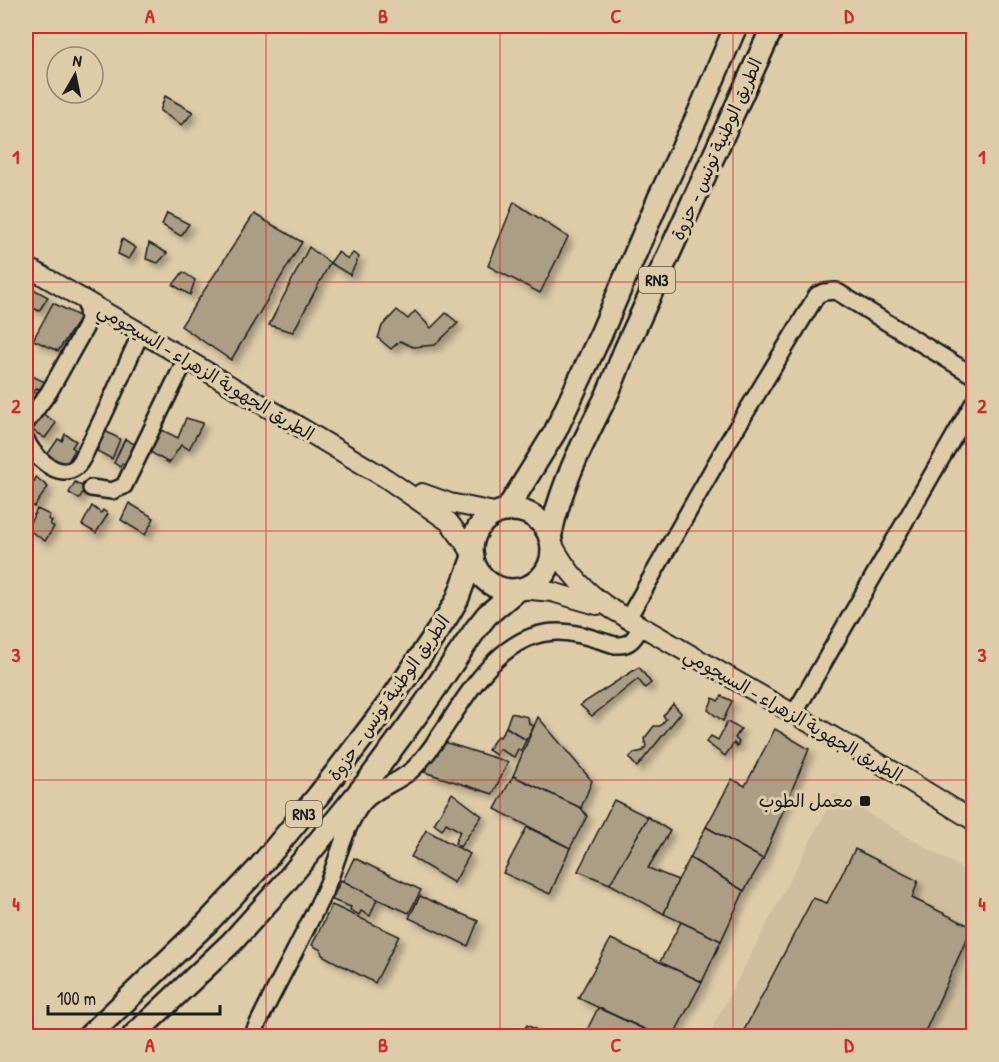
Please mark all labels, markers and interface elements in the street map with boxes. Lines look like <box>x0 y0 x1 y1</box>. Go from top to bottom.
text: A <box>145 2 155 29</box>
text: B <box>378 2 388 29</box>
text: C <box>611 2 622 29</box>
text: D <box>844 2 854 29</box>
north arrow <box>45 45 105 105</box>
text: N <box>71 49 84 72</box>
street label: الطريق الوطنية تونس - حزوة <box>665 54 768 244</box>
text: 1 <box>12 143 20 170</box>
text: 1 <box>978 143 986 170</box>
road number: RN3 <box>639 267 675 293</box>
street label: الطريق الجهوية الزهراء - السيجومي <box>91 297 319 450</box>
text: 2 <box>11 392 21 419</box>
text: 2 <box>977 392 987 419</box>
street label: الطريق الوطنية تونس - حزوة <box>322 610 455 786</box>
text: 3 <box>12 641 21 668</box>
text: 3 <box>978 641 987 668</box>
street label: الطريق الجهوية الزهراء - السيجومي <box>678 642 907 791</box>
place label: معمل الطوب <box>759 788 853 813</box>
marker: معمل الطوب <box>858 794 872 808</box>
road number: RN3 <box>286 801 322 827</box>
text: 4 <box>12 890 20 917</box>
text: 4 <box>978 890 986 917</box>
scale bar <box>48 978 220 1016</box>
text: 100 m <box>57 986 96 1011</box>
text: A <box>145 1031 155 1058</box>
text: B <box>378 1031 388 1058</box>
text: C <box>611 1031 622 1058</box>
text: D <box>844 1031 854 1058</box>

